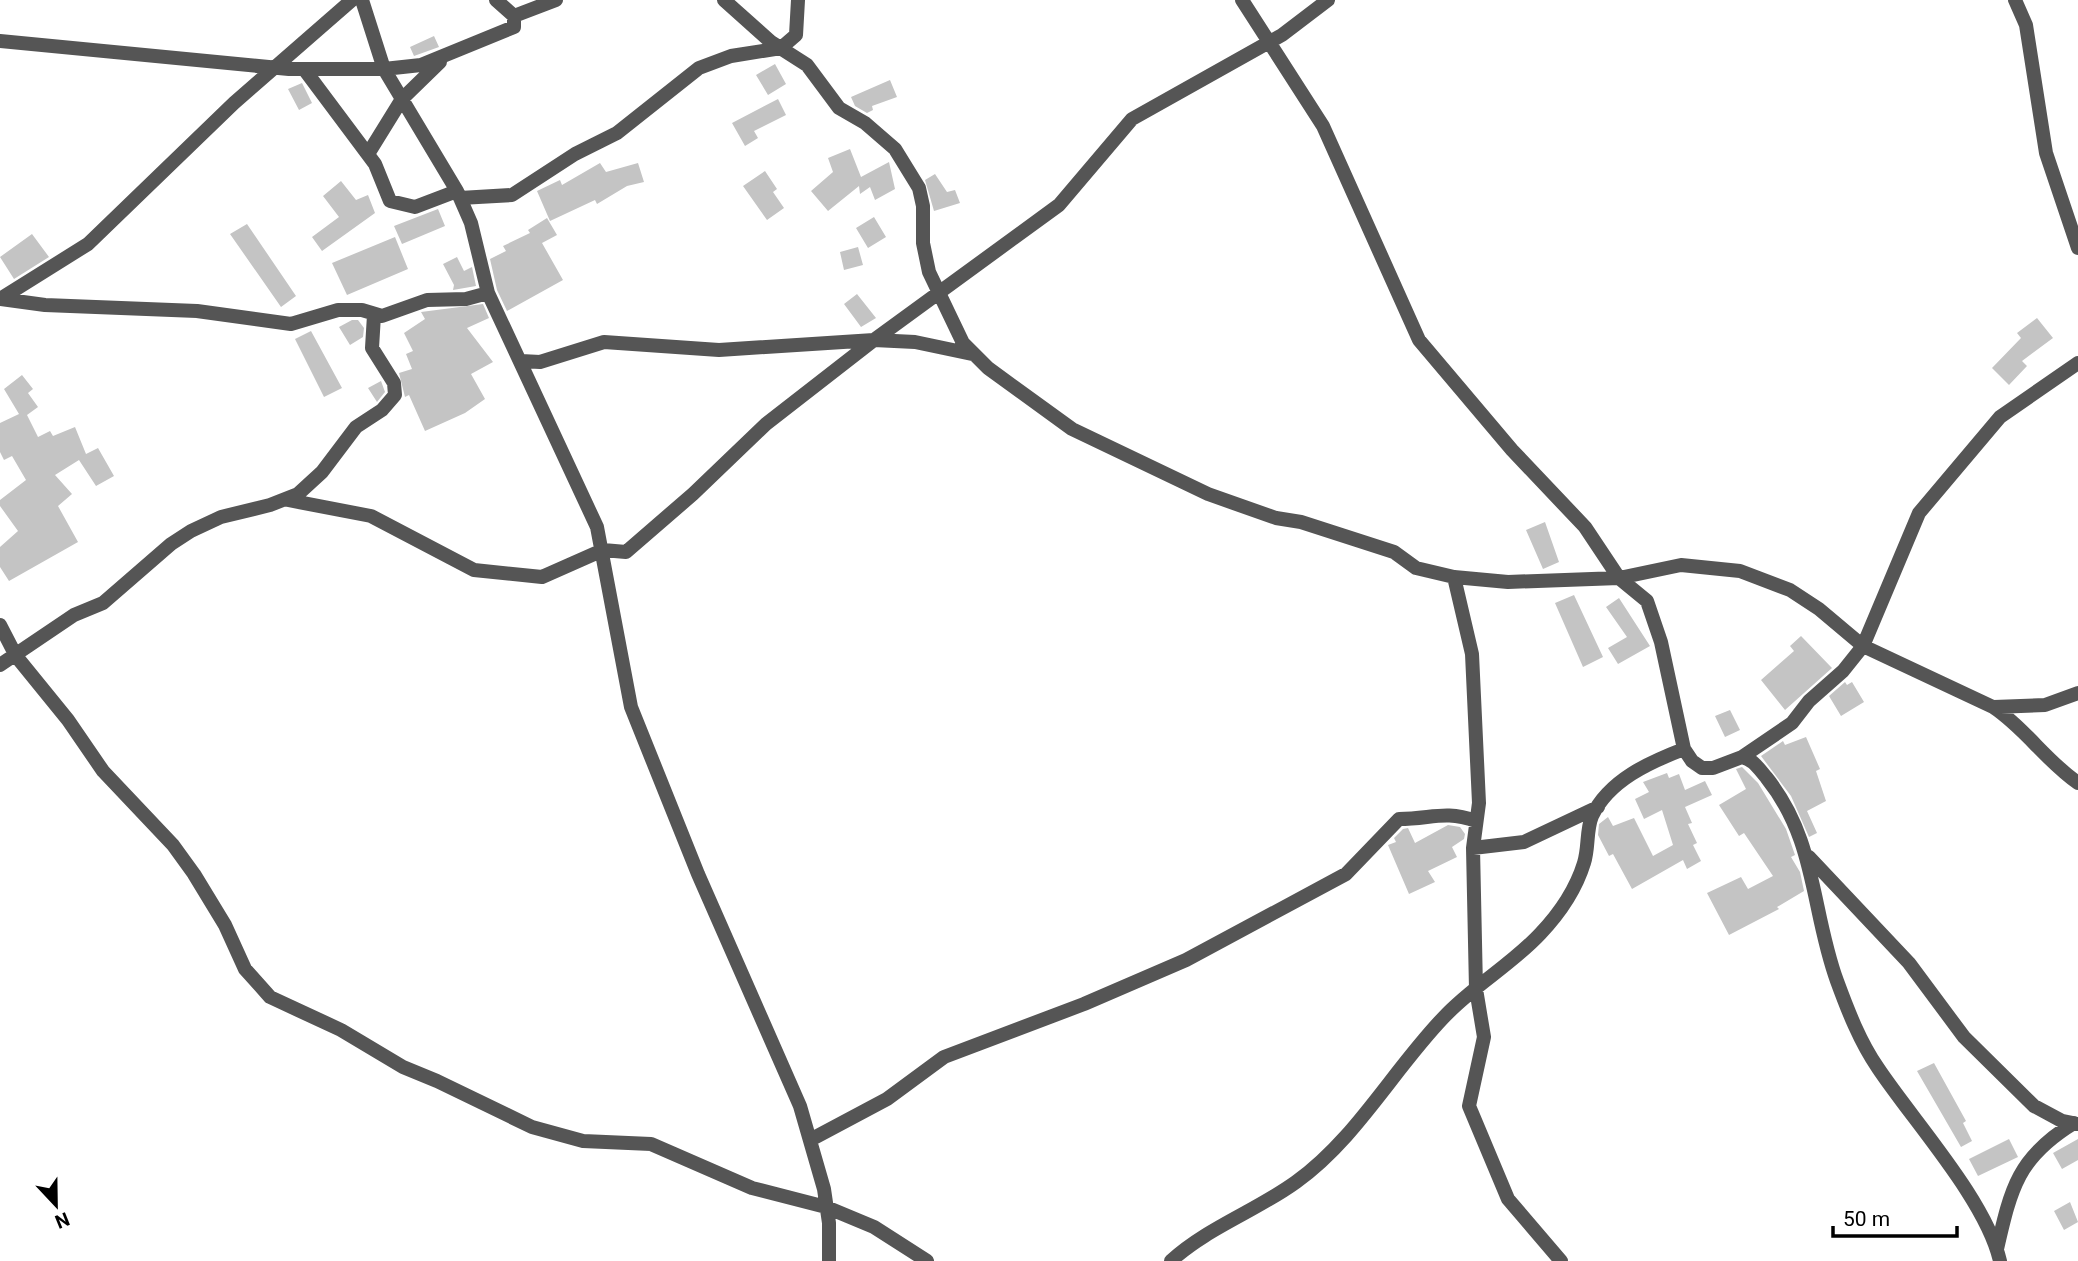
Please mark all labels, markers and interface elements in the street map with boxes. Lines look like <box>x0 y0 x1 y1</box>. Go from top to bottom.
north arrow <box>21 1170 91 1240</box>
scale bar <box>1833 1194 1957 1238</box>
text: N <box>52 1207 73 1233</box>
text: 50 m <box>1843 1207 1890 1231</box>

